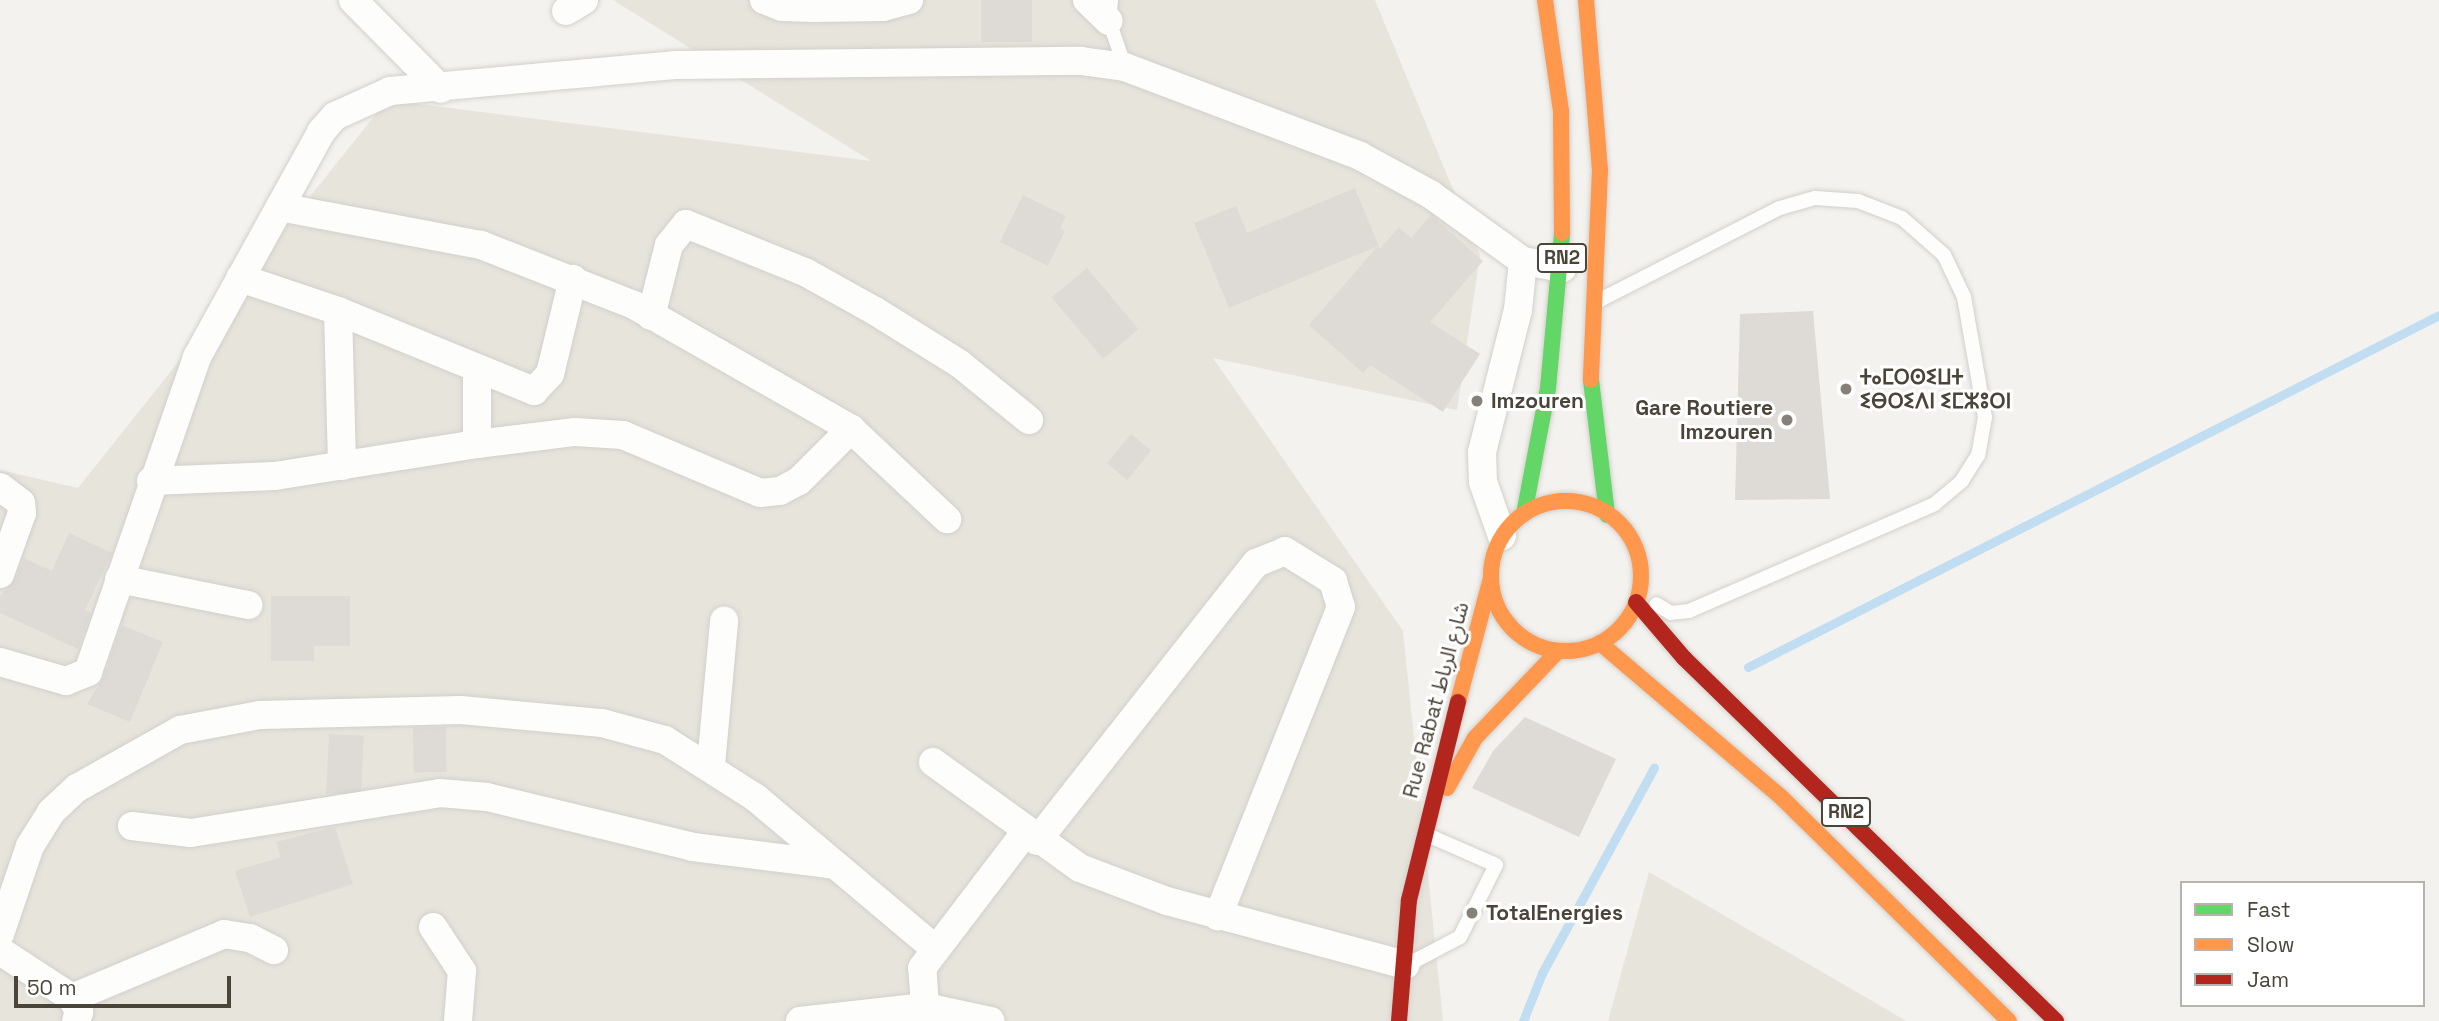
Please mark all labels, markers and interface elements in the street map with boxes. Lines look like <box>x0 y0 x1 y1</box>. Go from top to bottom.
road number: RN2 <box>1536 242 1588 274</box>
place label: ⵜⴰⵎⵔⵙⵉⵡⵜ ⵉⴱⵔⵉⴷⵏ ⵉⵎⵣⵓⵔⵏ <box>1860 364 2011 414</box>
marker: ⵜⴰⵎⵔⵙⵉⵡⵜ ⵉⴱⵔⵉⴷⵏ ⵉⵎⵣⵓⵔⵏ <box>1838 381 1854 397</box>
place label: Imzouren <box>1491 388 1584 414</box>
marker: Imzouren <box>1469 393 1485 409</box>
place label: Gare Routiere Imzouren <box>1635 395 1773 445</box>
marker: Gare Routiere Imzouren <box>1779 412 1795 428</box>
street label: Rue Rabat شارع الرباط <box>1398 599 1474 801</box>
road number: RN2 <box>1820 796 1872 828</box>
legend <box>2180 881 2425 1007</box>
text: Fast <box>2247 896 2291 923</box>
place label: TotalEnergies <box>1486 900 1623 926</box>
marker: TotalEnergies <box>1464 905 1480 921</box>
text: Slow <box>2247 931 2295 958</box>
scale bar <box>18 962 234 1006</box>
text: Jam <box>2247 966 2289 993</box>
text: 50 m <box>27 974 77 1001</box>

